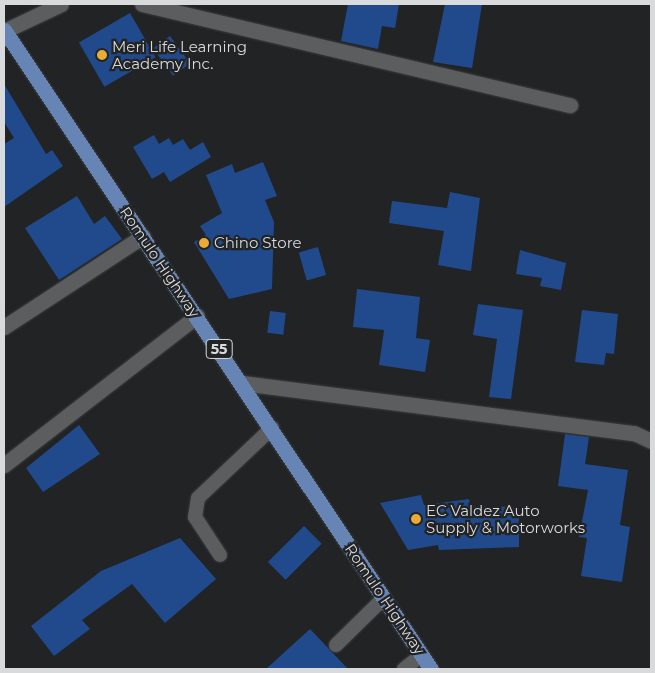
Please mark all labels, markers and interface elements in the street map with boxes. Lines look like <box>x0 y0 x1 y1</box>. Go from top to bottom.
place label: Meri Life Learning Academy Inc. <box>112 37 247 72</box>
marker: Meri Life Learning Academy Inc. <box>96 49 108 61</box>
street label: Romulo Highway <box>116 203 204 321</box>
place label: Chino Store <box>214 234 302 252</box>
marker: Chino Store <box>198 237 210 249</box>
road number: 55 <box>205 338 233 360</box>
place label: EC Valdez Auto Supply & Motorworks <box>426 501 585 536</box>
marker: EC Valdez Auto Supply & Motorworks <box>410 513 422 525</box>
street label: Romulo Highway <box>341 540 429 658</box>

